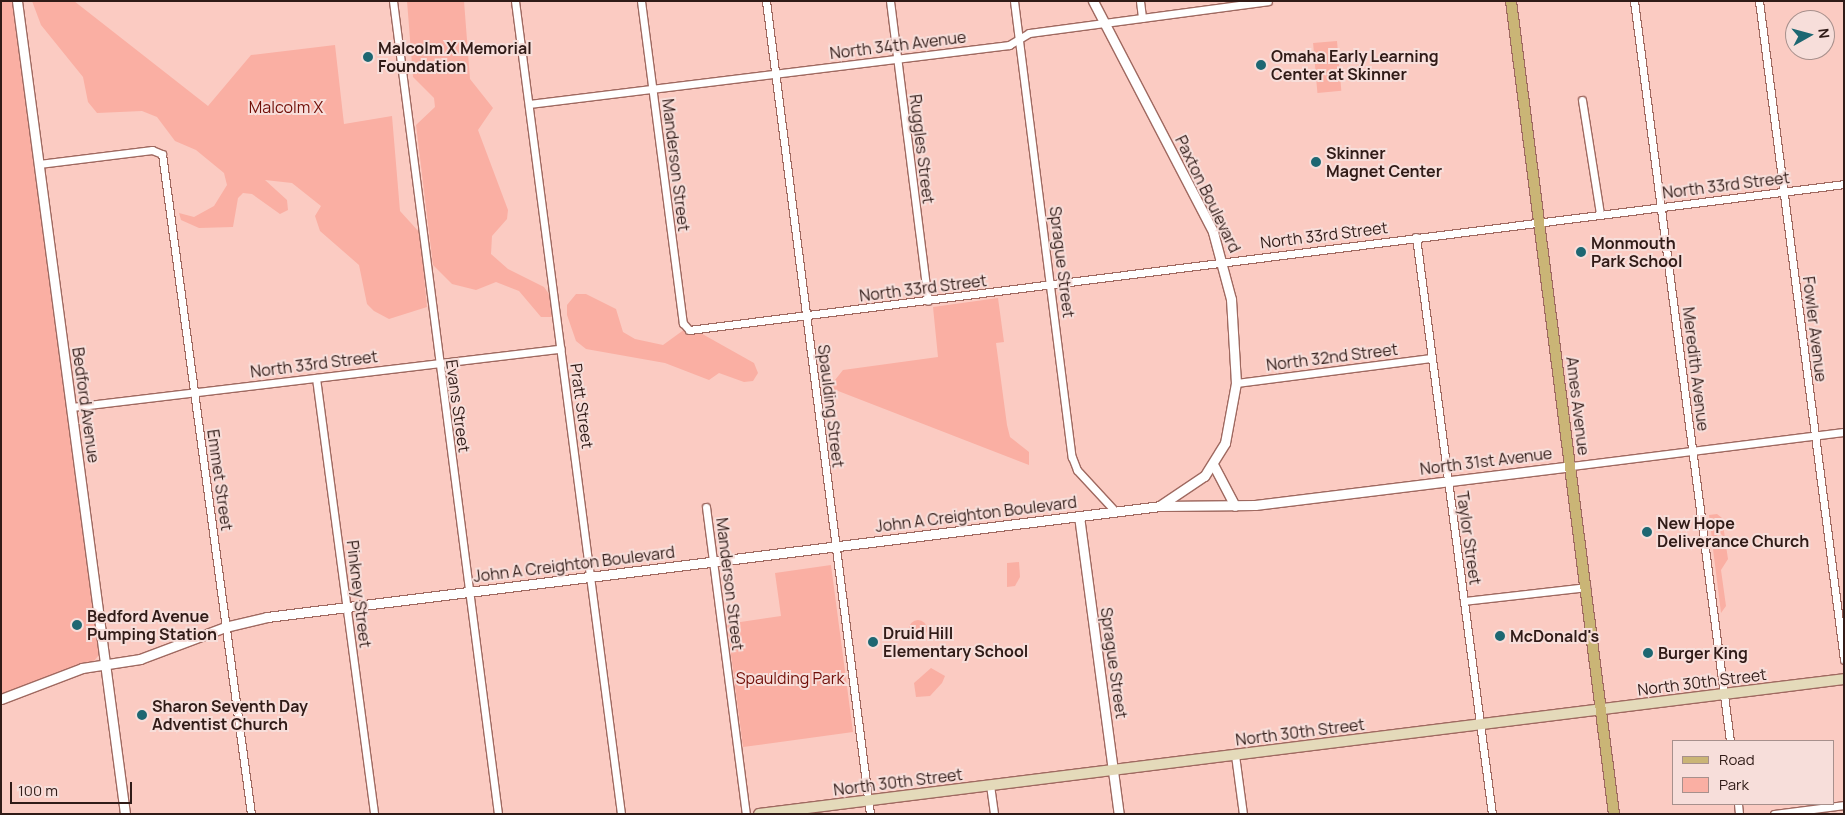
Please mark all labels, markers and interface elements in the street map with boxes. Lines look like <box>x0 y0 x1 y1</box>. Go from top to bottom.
north arrow <box>1785 10 1835 60</box>
street label: North 34th Avenue <box>829 27 967 63</box>
text: N <box>1814 27 1834 39</box>
place label: Malcolm X Memorial Foundation <box>378 38 532 76</box>
place label: Omaha Early Learning Center at Skinner <box>1271 46 1439 84</box>
marker: Malcolm X Memorial Foundation <box>362 51 374 63</box>
marker: Omaha Early Learning Center at Skinner <box>1255 59 1267 71</box>
street label: Ruggles Street <box>906 93 938 205</box>
park label: Malcolm X <box>249 97 323 117</box>
street label: Manderson Street <box>658 98 694 232</box>
street label: Paxton Boulevard <box>1171 132 1245 256</box>
place label: Skinner Magnet Center <box>1326 143 1442 181</box>
marker: Skinner Magnet Center <box>1310 156 1322 168</box>
street label: North 33rd Street <box>1661 168 1791 202</box>
street label: Sprague Street <box>1046 205 1078 319</box>
street label: North 33rd Street <box>1259 218 1389 252</box>
place label: Monmouth Park School <box>1591 233 1682 271</box>
marker: Monmouth Park School <box>1575 246 1587 258</box>
street label: North 33rd Street <box>858 271 988 305</box>
street label: Fowler Avenue <box>1799 275 1831 383</box>
street label: Meredith Avenue <box>1679 306 1713 432</box>
street label: North 32nd Street <box>1265 339 1399 375</box>
street label: Spaulding Street <box>814 343 848 469</box>
street label: Bedford Avenue <box>68 346 104 464</box>
street label: North 33rd Street <box>249 347 379 381</box>
street label: Ames Avenue <box>1562 356 1594 456</box>
street label: Evans Street <box>442 358 474 454</box>
street label: Pratt Street <box>567 362 597 450</box>
street label: Emmet Street <box>203 428 237 532</box>
street label: North 31st Avenue <box>1419 443 1553 479</box>
street label: Taylor Street <box>1453 490 1485 586</box>
street label: John A Creighton Boulevard <box>874 492 1078 536</box>
place label: New Hope Deliverance Church <box>1657 513 1809 551</box>
street label: Manderson Street <box>712 517 748 651</box>
marker: New Hope Deliverance Church <box>1641 526 1653 538</box>
street label: Pinkney Street <box>343 539 375 649</box>
street label: John A Creighton Boulevard <box>472 542 676 586</box>
place label: Bedford Avenue Pumping Station <box>87 606 217 644</box>
street label: Sprague Street <box>1097 606 1131 720</box>
marker: Bedford Avenue Pumping Station <box>71 619 83 631</box>
place label: Druid Hill Elementary School <box>883 623 1028 661</box>
place label: McDonald's <box>1510 626 1599 646</box>
marker: McDonald's <box>1494 630 1506 642</box>
marker: Druid Hill Elementary School <box>867 636 879 648</box>
place label: Burger King <box>1658 643 1748 663</box>
marker: Burger King <box>1642 647 1654 659</box>
street label: North 30th Street <box>1636 665 1768 699</box>
park label: Spaulding Park <box>736 668 844 688</box>
place label: Sharon Seventh Day Adventist Church <box>152 696 308 734</box>
marker: Sharon Seventh Day Adventist Church <box>136 709 148 721</box>
street label: North 30th Street <box>1234 715 1366 749</box>
legend <box>1672 740 1835 805</box>
text: Road <box>1719 749 1755 770</box>
street label: North 30th Street <box>832 765 964 799</box>
scale bar <box>12 772 135 804</box>
text: Park <box>1719 774 1749 795</box>
text: 100 m <box>18 780 58 801</box>

